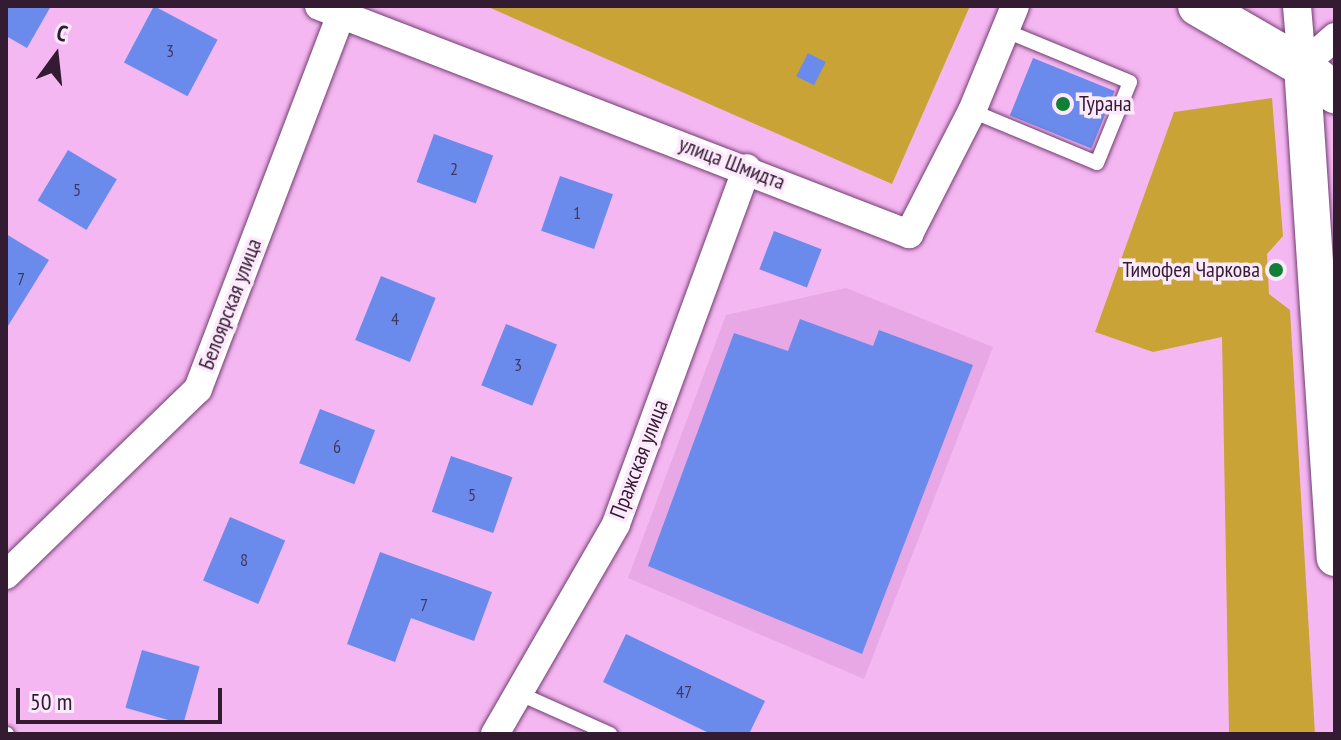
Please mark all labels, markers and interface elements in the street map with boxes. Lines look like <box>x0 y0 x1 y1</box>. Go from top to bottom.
north arrow <box>16 16 96 96</box>
text: С <box>54 18 71 48</box>
house number: 3 <box>166 40 174 62</box>
place label: Турана <box>1079 91 1132 117</box>
marker: Турана <box>1054 95 1072 113</box>
street label: улица Шмидта <box>675 131 789 195</box>
house number: 2 <box>450 158 458 180</box>
house number: 5 <box>73 179 81 201</box>
house number: 1 <box>573 202 581 224</box>
street label: Белоярская улица <box>193 235 267 373</box>
place label: Тимофея Чаркова <box>1123 257 1260 283</box>
marker: Тимофея Чаркова <box>1267 261 1285 279</box>
house number: 7 <box>17 268 25 290</box>
house number: 4 <box>391 308 399 330</box>
house number: 3 <box>514 354 522 376</box>
street label: Пражская улица <box>604 396 674 522</box>
house number: 6 <box>333 436 341 458</box>
house number: 5 <box>468 484 476 506</box>
house number: 8 <box>240 549 248 571</box>
house number: 7 <box>420 594 428 616</box>
scale bar <box>20 672 226 722</box>
house number: 47 <box>676 681 692 703</box>
text: 50 m <box>30 686 72 717</box>

